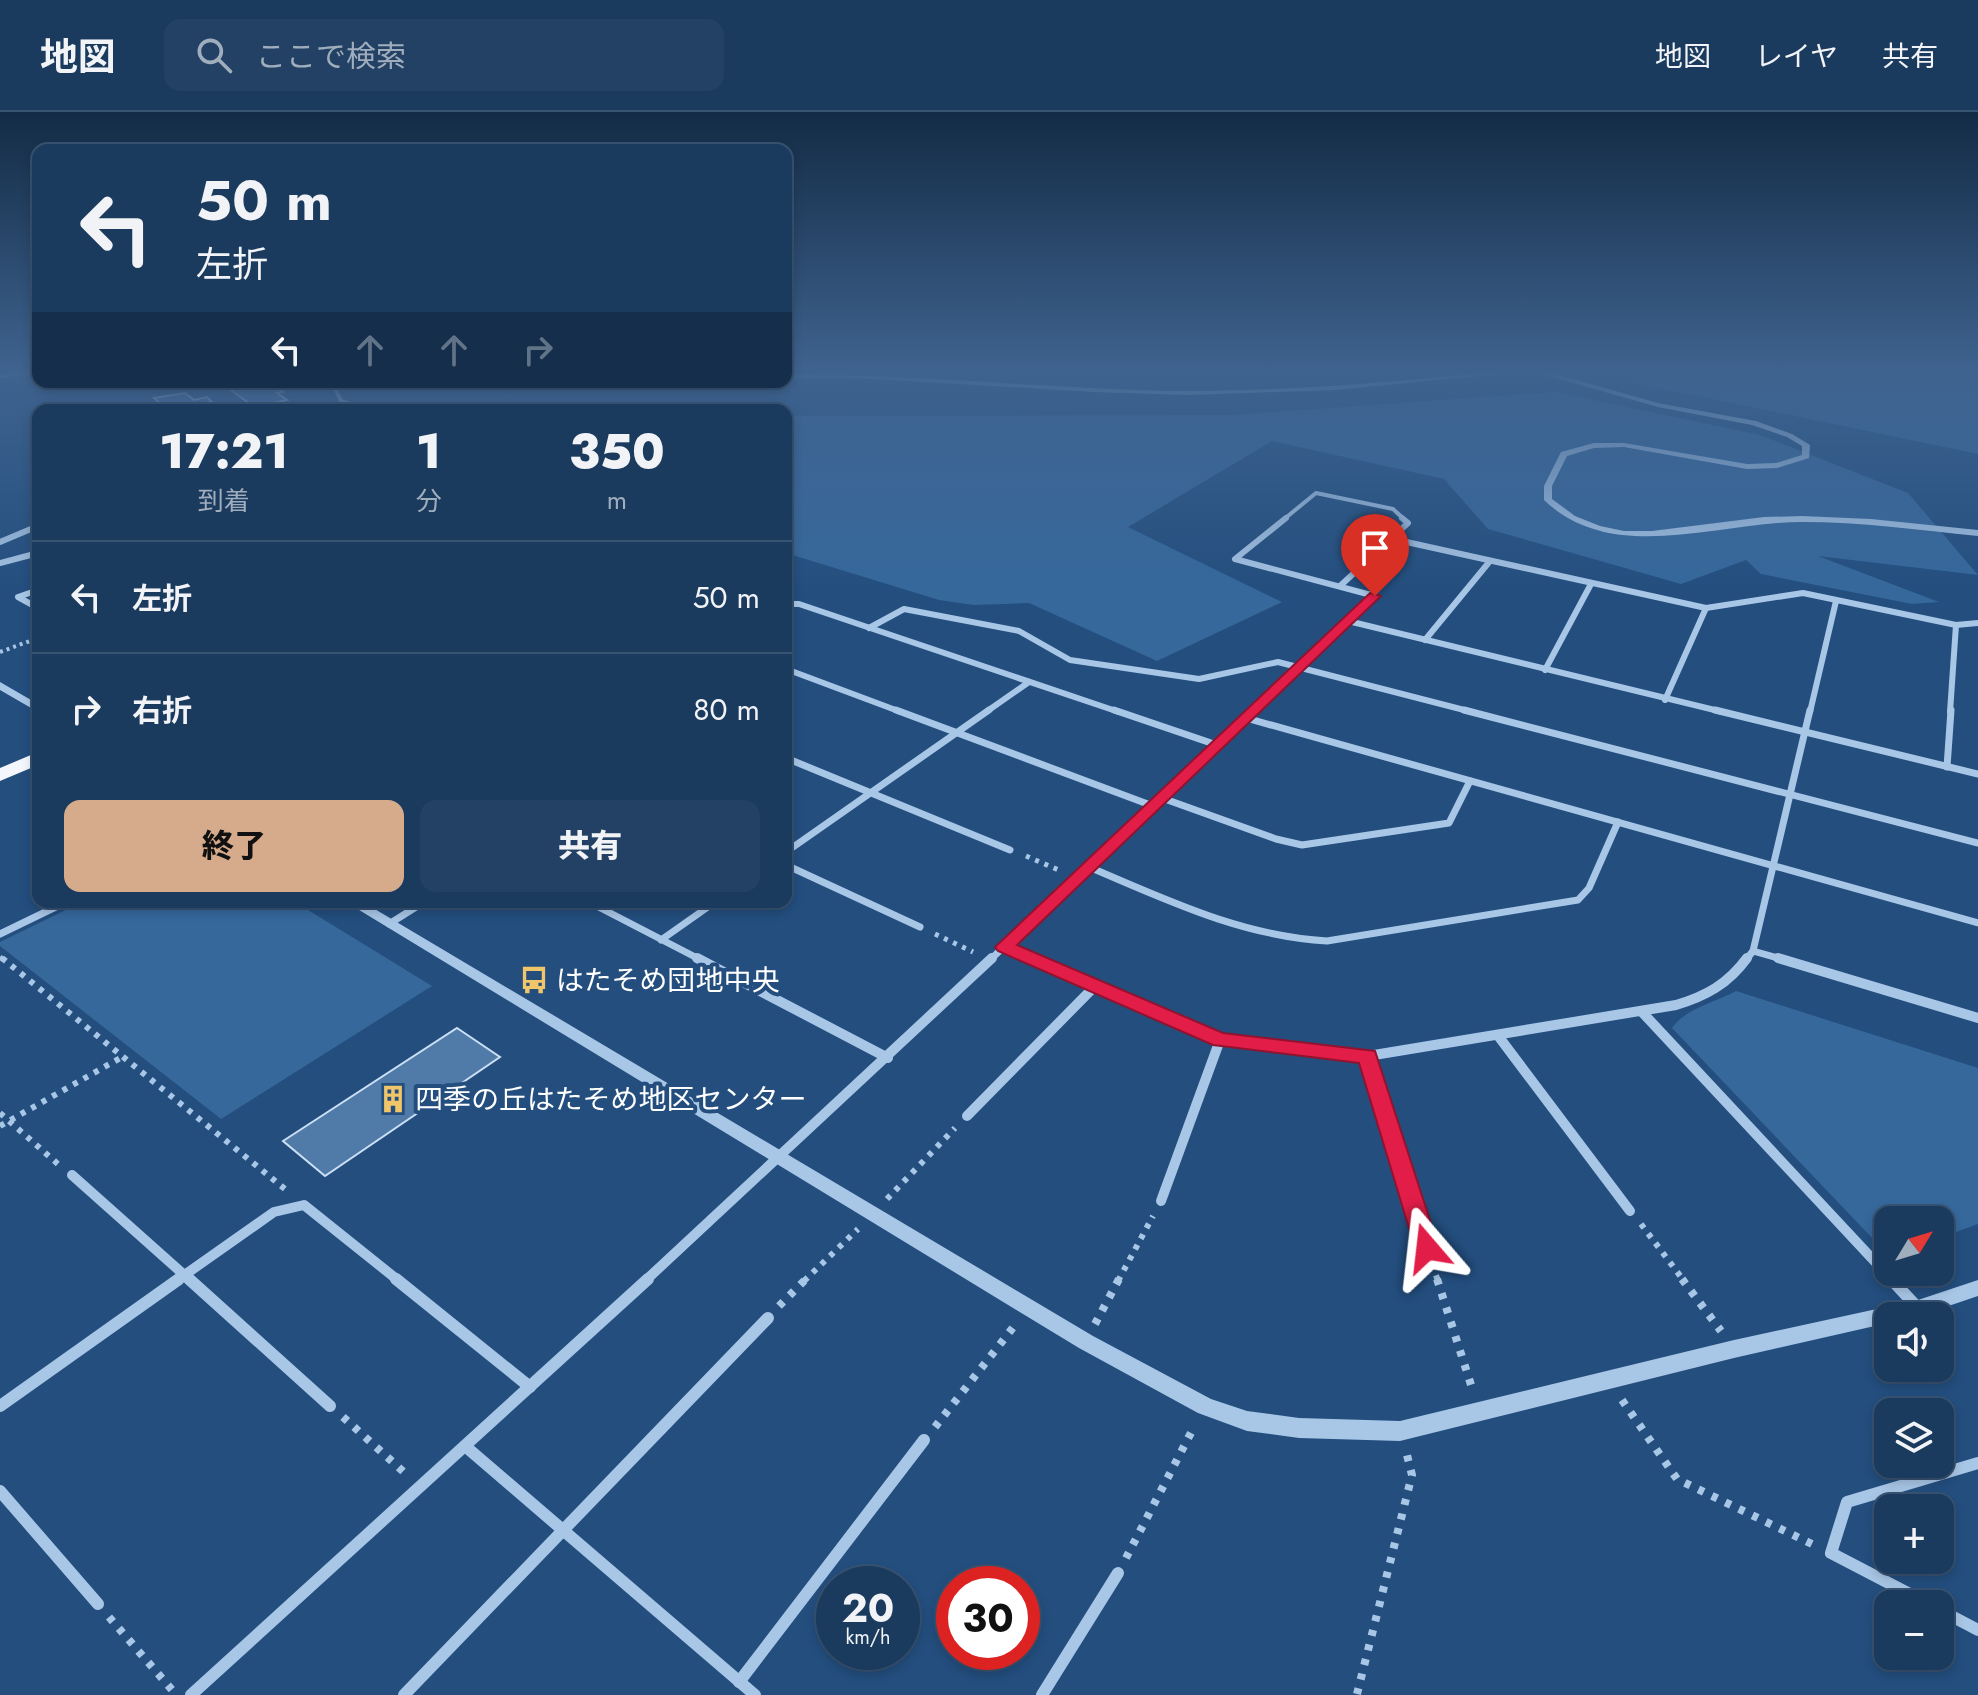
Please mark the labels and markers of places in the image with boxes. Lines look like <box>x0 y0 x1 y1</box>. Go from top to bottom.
pin <box>1341 514 1409 596</box>
place label: はたそめ団地中央 <box>556 960 779 1001</box>
bus stop icon: はたそめ団地中央 <box>519 965 549 995</box>
place label: 四季の丘はたそめ地区センター <box>415 1079 806 1120</box>
building icon: 四季の丘はたそめ地区センター <box>378 1084 408 1114</box>

